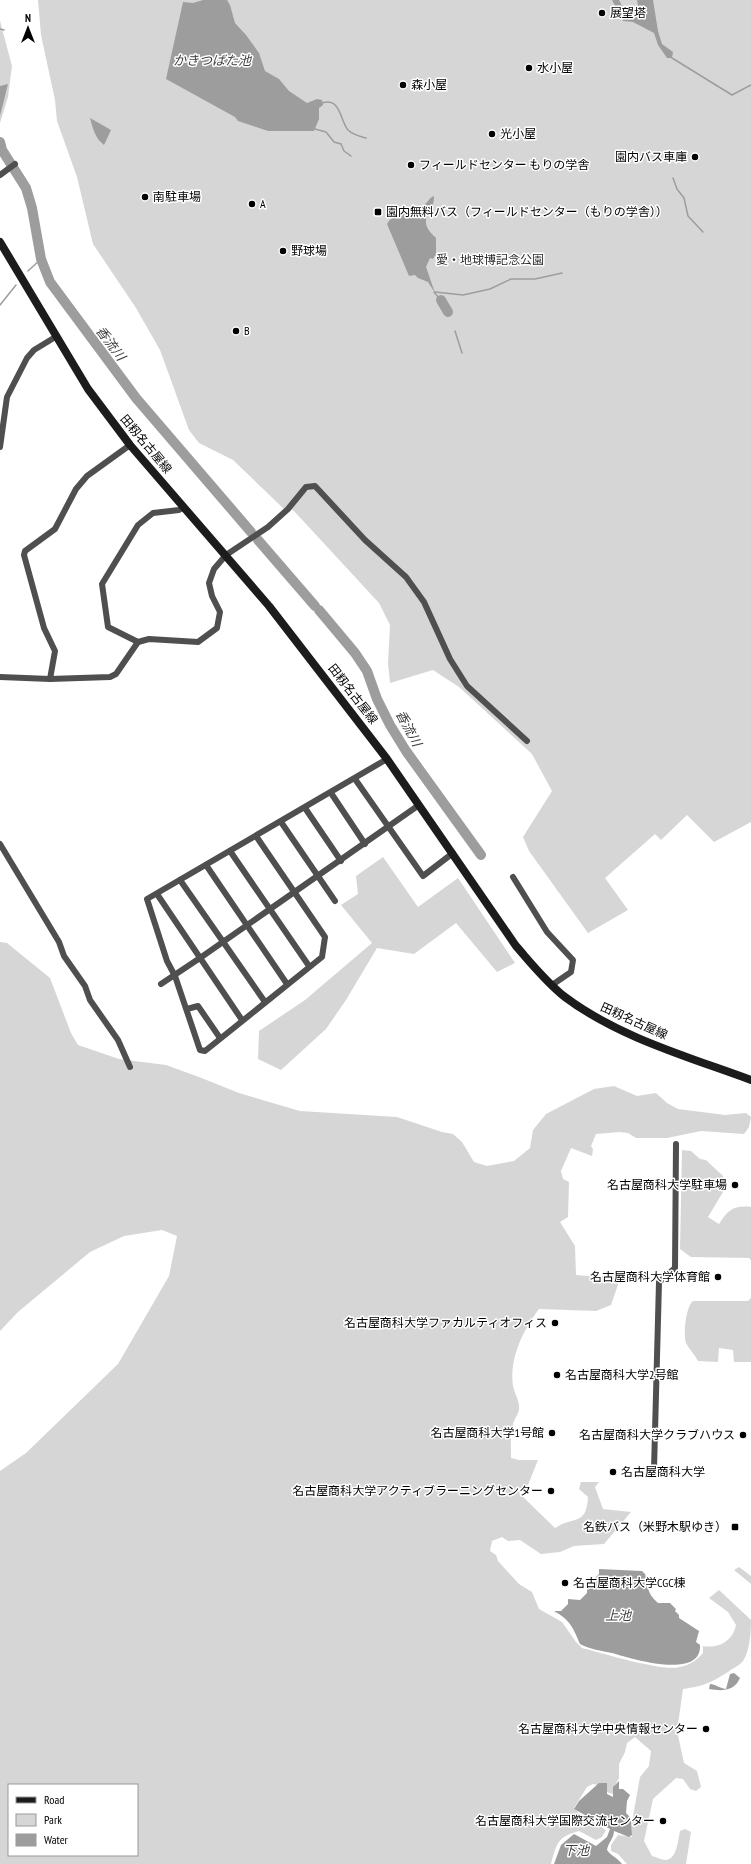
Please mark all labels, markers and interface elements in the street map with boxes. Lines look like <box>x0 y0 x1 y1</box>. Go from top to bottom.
place label: 展望塔 <box>610 5 646 20</box>
north arrow <box>8 8 48 48</box>
marker: 展望塔 <box>597 8 607 18</box>
text: N <box>25 11 31 25</box>
water label: かきつばた池 <box>173 52 253 69</box>
place label: 水小屋 <box>537 60 573 75</box>
marker: 水小屋 <box>524 63 534 73</box>
place label: 森小屋 <box>411 77 447 92</box>
marker: 森小屋 <box>398 80 408 90</box>
place label: 光小屋 <box>500 126 536 141</box>
marker: 光小屋 <box>487 129 497 139</box>
place label: 園内バス車庫 <box>615 149 687 164</box>
marker: 園内バス車庫 <box>690 152 700 162</box>
place label: フィールドセンター もりの学舎 <box>419 157 589 172</box>
marker: フィールドセンター もりの学舎 <box>406 160 416 170</box>
place label: 南駐車場 <box>153 189 201 204</box>
marker: 南駐車場 <box>140 192 150 202</box>
place label: A <box>260 196 266 211</box>
marker: A <box>247 199 257 209</box>
place label: 園内無料バス（フィールドセンター（もりの学舎）） <box>386 204 668 219</box>
marker: 園内無料バス（フィールドセンター（もりの学舎）） <box>373 207 383 217</box>
place label: 野球場 <box>291 243 327 258</box>
marker: 野球場 <box>278 246 288 256</box>
park label: 愛・地球博記念公園 <box>436 252 544 267</box>
water label: 香流川 <box>92 323 130 366</box>
place label: B <box>244 323 250 338</box>
marker: B <box>231 326 241 336</box>
street label: 田籾名古屋線 <box>117 411 175 476</box>
street label: 田籾名古屋線 <box>325 661 381 727</box>
water label: 香流川 <box>392 707 426 751</box>
street label: 田籾名古屋線 <box>598 999 670 1042</box>
place label: 名古屋商科大学駐車場 <box>607 1177 727 1192</box>
marker: 名古屋商科大学駐車場 <box>730 1180 740 1190</box>
place label: 名古屋商科大学体育館 <box>590 1269 710 1284</box>
marker: 名古屋商科大学体育館 <box>713 1272 723 1282</box>
place label: 名古屋商科大学ファカルティオフィス <box>344 1315 547 1330</box>
marker: 名古屋商科大学ファカルティオフィス <box>550 1318 560 1328</box>
place label: 名古屋商科大学2号館 <box>565 1367 678 1382</box>
marker: 名古屋商科大学2号館 <box>552 1370 562 1380</box>
place label: 名古屋商科大学1号館 <box>431 1425 544 1440</box>
place label: 名古屋商科大学クラブハウス <box>579 1427 735 1442</box>
marker: 名古屋商科大学1号館 <box>547 1428 557 1438</box>
marker: 名古屋商科大学クラブハウス <box>738 1430 748 1440</box>
place label: 名古屋商科大学 <box>621 1464 705 1479</box>
marker: 名古屋商科大学 <box>608 1467 618 1477</box>
place label: 名古屋商科大学アクティブラーニングセンター <box>292 1483 543 1498</box>
marker: 名古屋商科大学アクティブラーニングセンター <box>546 1486 556 1496</box>
place label: 名鉄バス（米野木駅ゆき） <box>583 1519 727 1534</box>
marker: 名鉄バス（米野木駅ゆき） <box>730 1522 740 1532</box>
place label: 名古屋商科大学CGC棟 <box>573 1575 686 1590</box>
marker: 名古屋商科大学CGC棟 <box>560 1578 570 1588</box>
water label: 上池 <box>605 1607 633 1624</box>
place label: 名古屋商科大学中央情報センター <box>518 1721 698 1736</box>
marker: 名古屋商科大学中央情報センター <box>701 1724 711 1734</box>
legend <box>8 1784 138 1856</box>
text: Road <box>44 1792 64 1807</box>
text: Park <box>44 1812 62 1827</box>
place label: 名古屋商科大学国際交流センター <box>475 1813 655 1828</box>
marker: 名古屋商科大学国際交流センター <box>658 1816 668 1826</box>
text: Water <box>44 1832 69 1847</box>
water label: 下池 <box>563 1842 591 1859</box>

